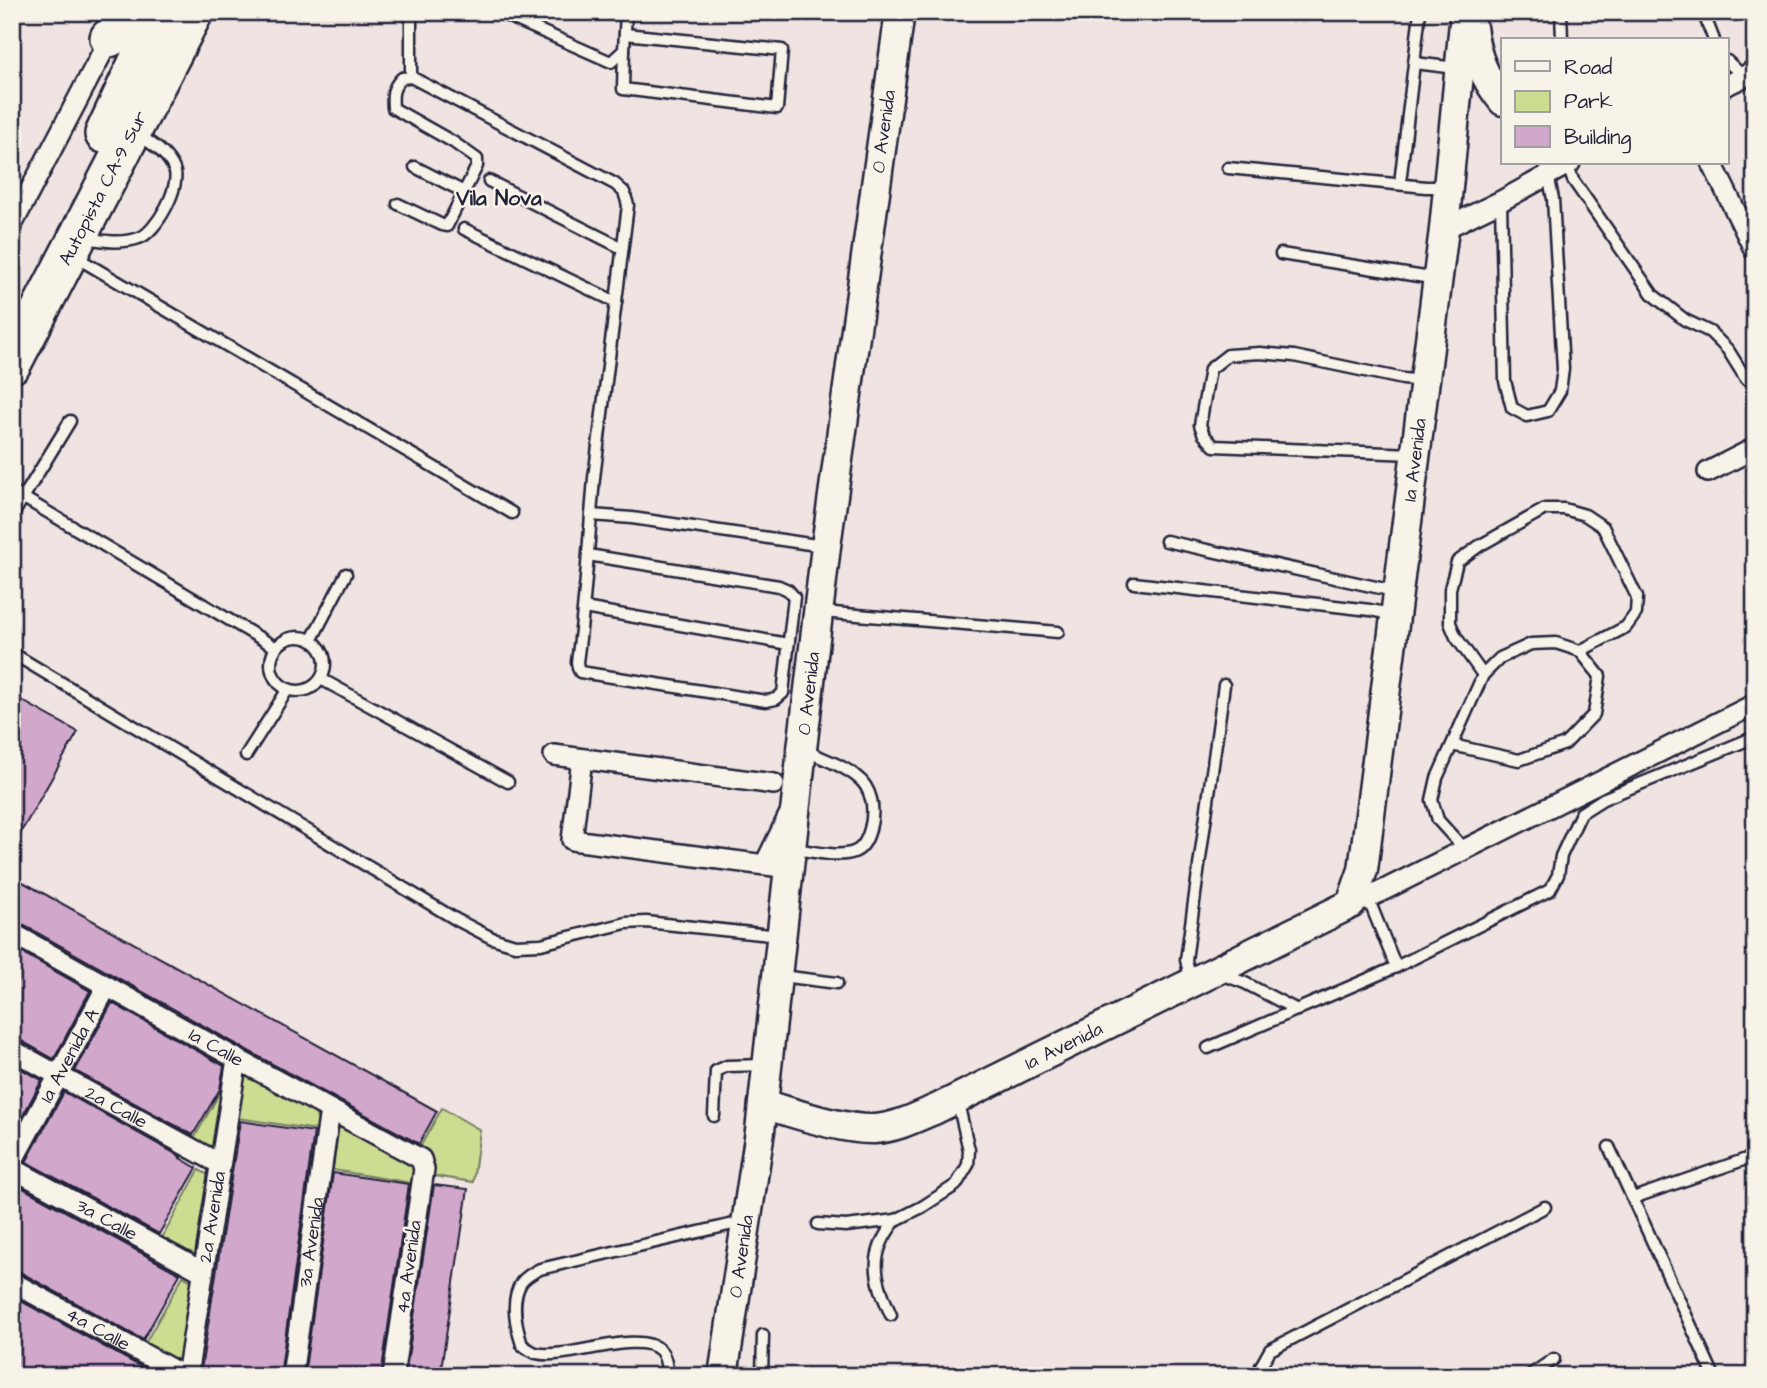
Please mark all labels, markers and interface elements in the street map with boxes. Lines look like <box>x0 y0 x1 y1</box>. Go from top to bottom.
legend <box>1501 38 1728 164</box>
text: Road <box>1564 53 1612 82</box>
text: Park <box>1564 87 1613 116</box>
street label: 0 Avenida <box>864 88 903 175</box>
street label: Autopista CA-9 Sur <box>52 106 154 270</box>
text: Building <box>1564 123 1632 154</box>
district label: Vila Nova <box>455 184 542 213</box>
street label: 1a Avenida <box>1396 416 1434 503</box>
street label: 0 Avenida <box>790 650 827 737</box>
street label: 1a Avenida A <box>33 1004 106 1108</box>
street label: 1a Avenida <box>1020 1015 1107 1077</box>
street label: 1a Calle <box>184 1021 248 1074</box>
street label: 2a Calle <box>80 1079 152 1135</box>
street label: 2a Avenida <box>192 1169 233 1265</box>
street label: 3a Calle <box>71 1192 142 1247</box>
street label: 3a Avenida <box>291 1195 331 1289</box>
street label: 0 Avenida <box>721 1213 761 1300</box>
street label: 4a Avenida <box>389 1218 429 1316</box>
street label: 4a Calle <box>61 1300 135 1358</box>

